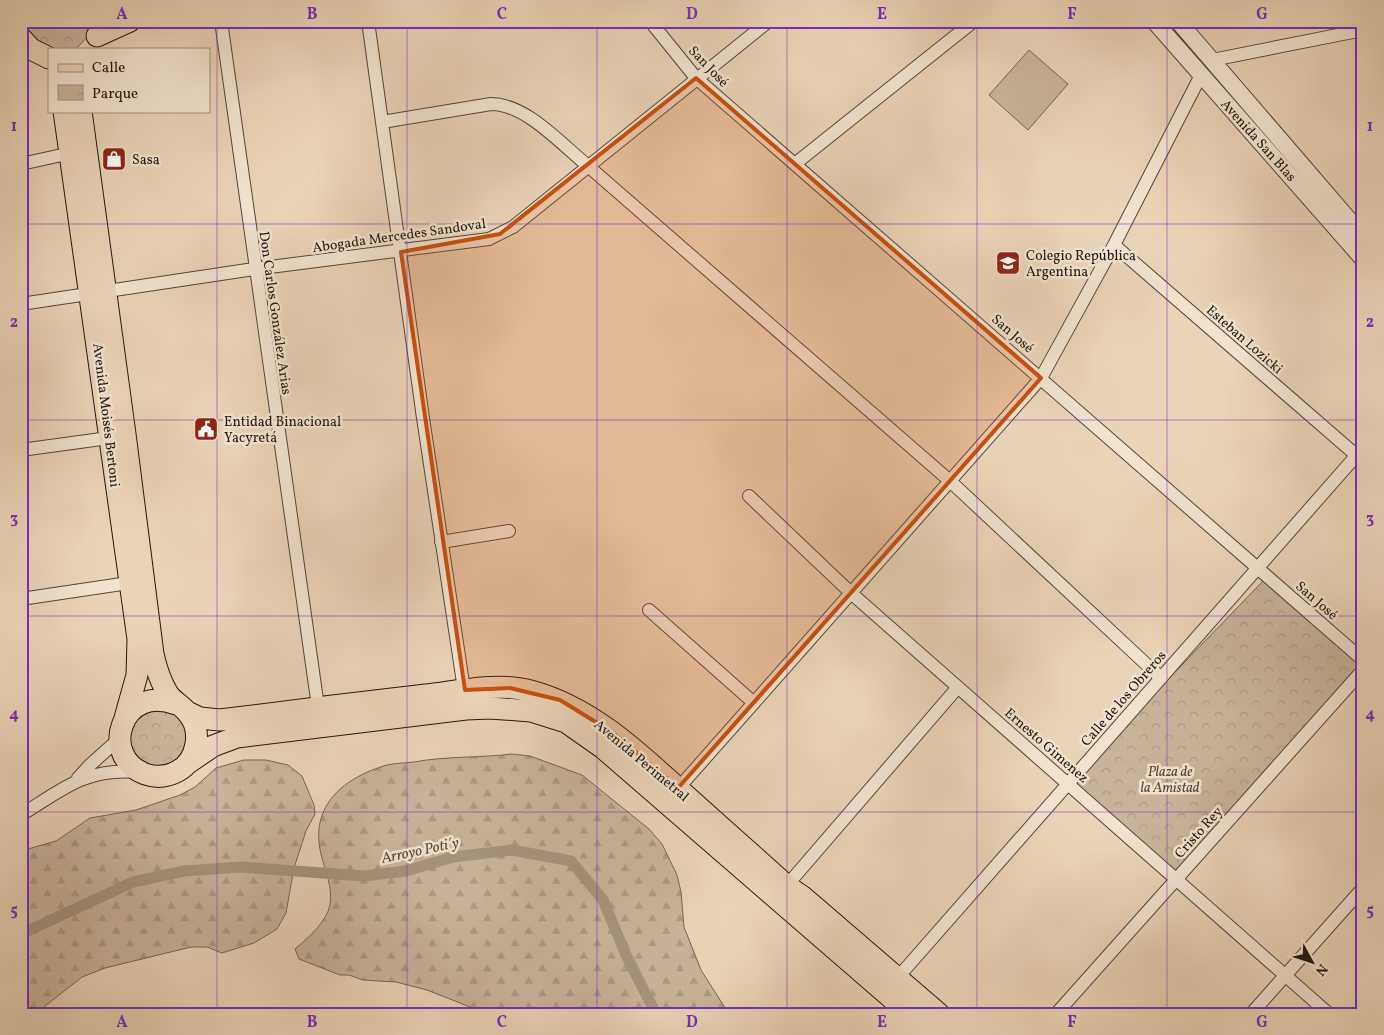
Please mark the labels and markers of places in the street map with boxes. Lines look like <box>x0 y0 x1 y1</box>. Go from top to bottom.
shop icon: Sasa <box>101 146 127 172</box>
place label: Sasa <box>132 151 160 170</box>
place label: Colegio República Argentina <box>1026 247 1136 282</box>
school or university icon: Colegio República Argentina <box>995 250 1021 276</box>
place label: Entidad Binacional Yacyretá <box>224 413 341 448</box>
public building icon: Entidad Binacional Yacyretá <box>193 416 219 442</box>

